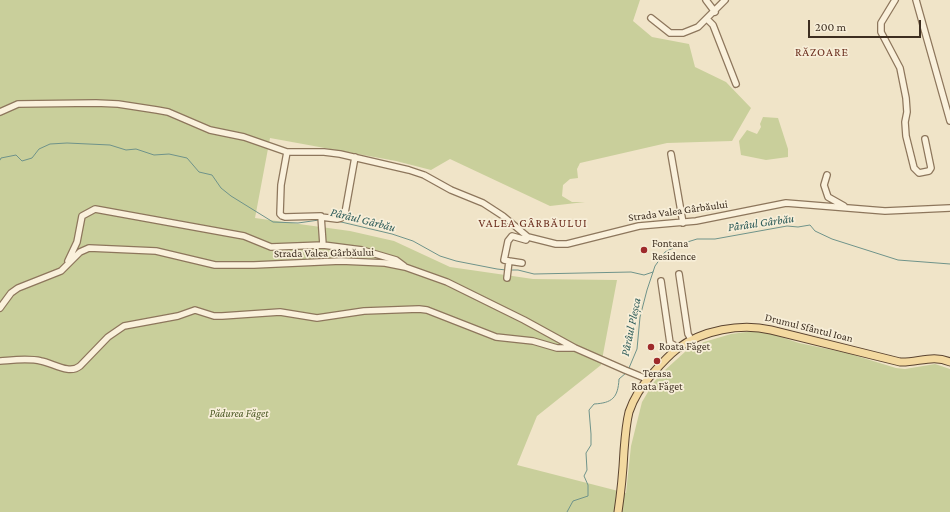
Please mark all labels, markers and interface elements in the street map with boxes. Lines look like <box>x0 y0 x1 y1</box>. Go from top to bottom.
scale bar <box>810 12 923 38</box>
text: 200 m <box>815 20 846 34</box>
district label: RĂZOARE <box>795 45 849 59</box>
street label: Strada Valea Gârbăului <box>627 197 729 225</box>
water label: Pârâul Gârbău <box>329 205 397 235</box>
water label: Pârâul Gârbău <box>727 211 795 235</box>
district label: VALEA GÂRBĂULUI <box>478 216 588 230</box>
place label: Fontana Residence <box>652 237 696 263</box>
marker: Fontana Residence <box>639 245 649 255</box>
street label: Strada Valea Gârbăului <box>274 246 374 260</box>
water label: Pârâul Pleșca <box>618 297 644 357</box>
street label: Drumul Sfântul Ioan <box>764 311 854 345</box>
place label: Roata Făget <box>659 340 710 354</box>
marker: Roata Făget <box>646 342 656 352</box>
marker: Terasa Roata Făget <box>652 356 662 366</box>
place label: Terasa Roata Făget <box>631 367 683 393</box>
park label: Pădurea Făget <box>210 407 268 421</box>

